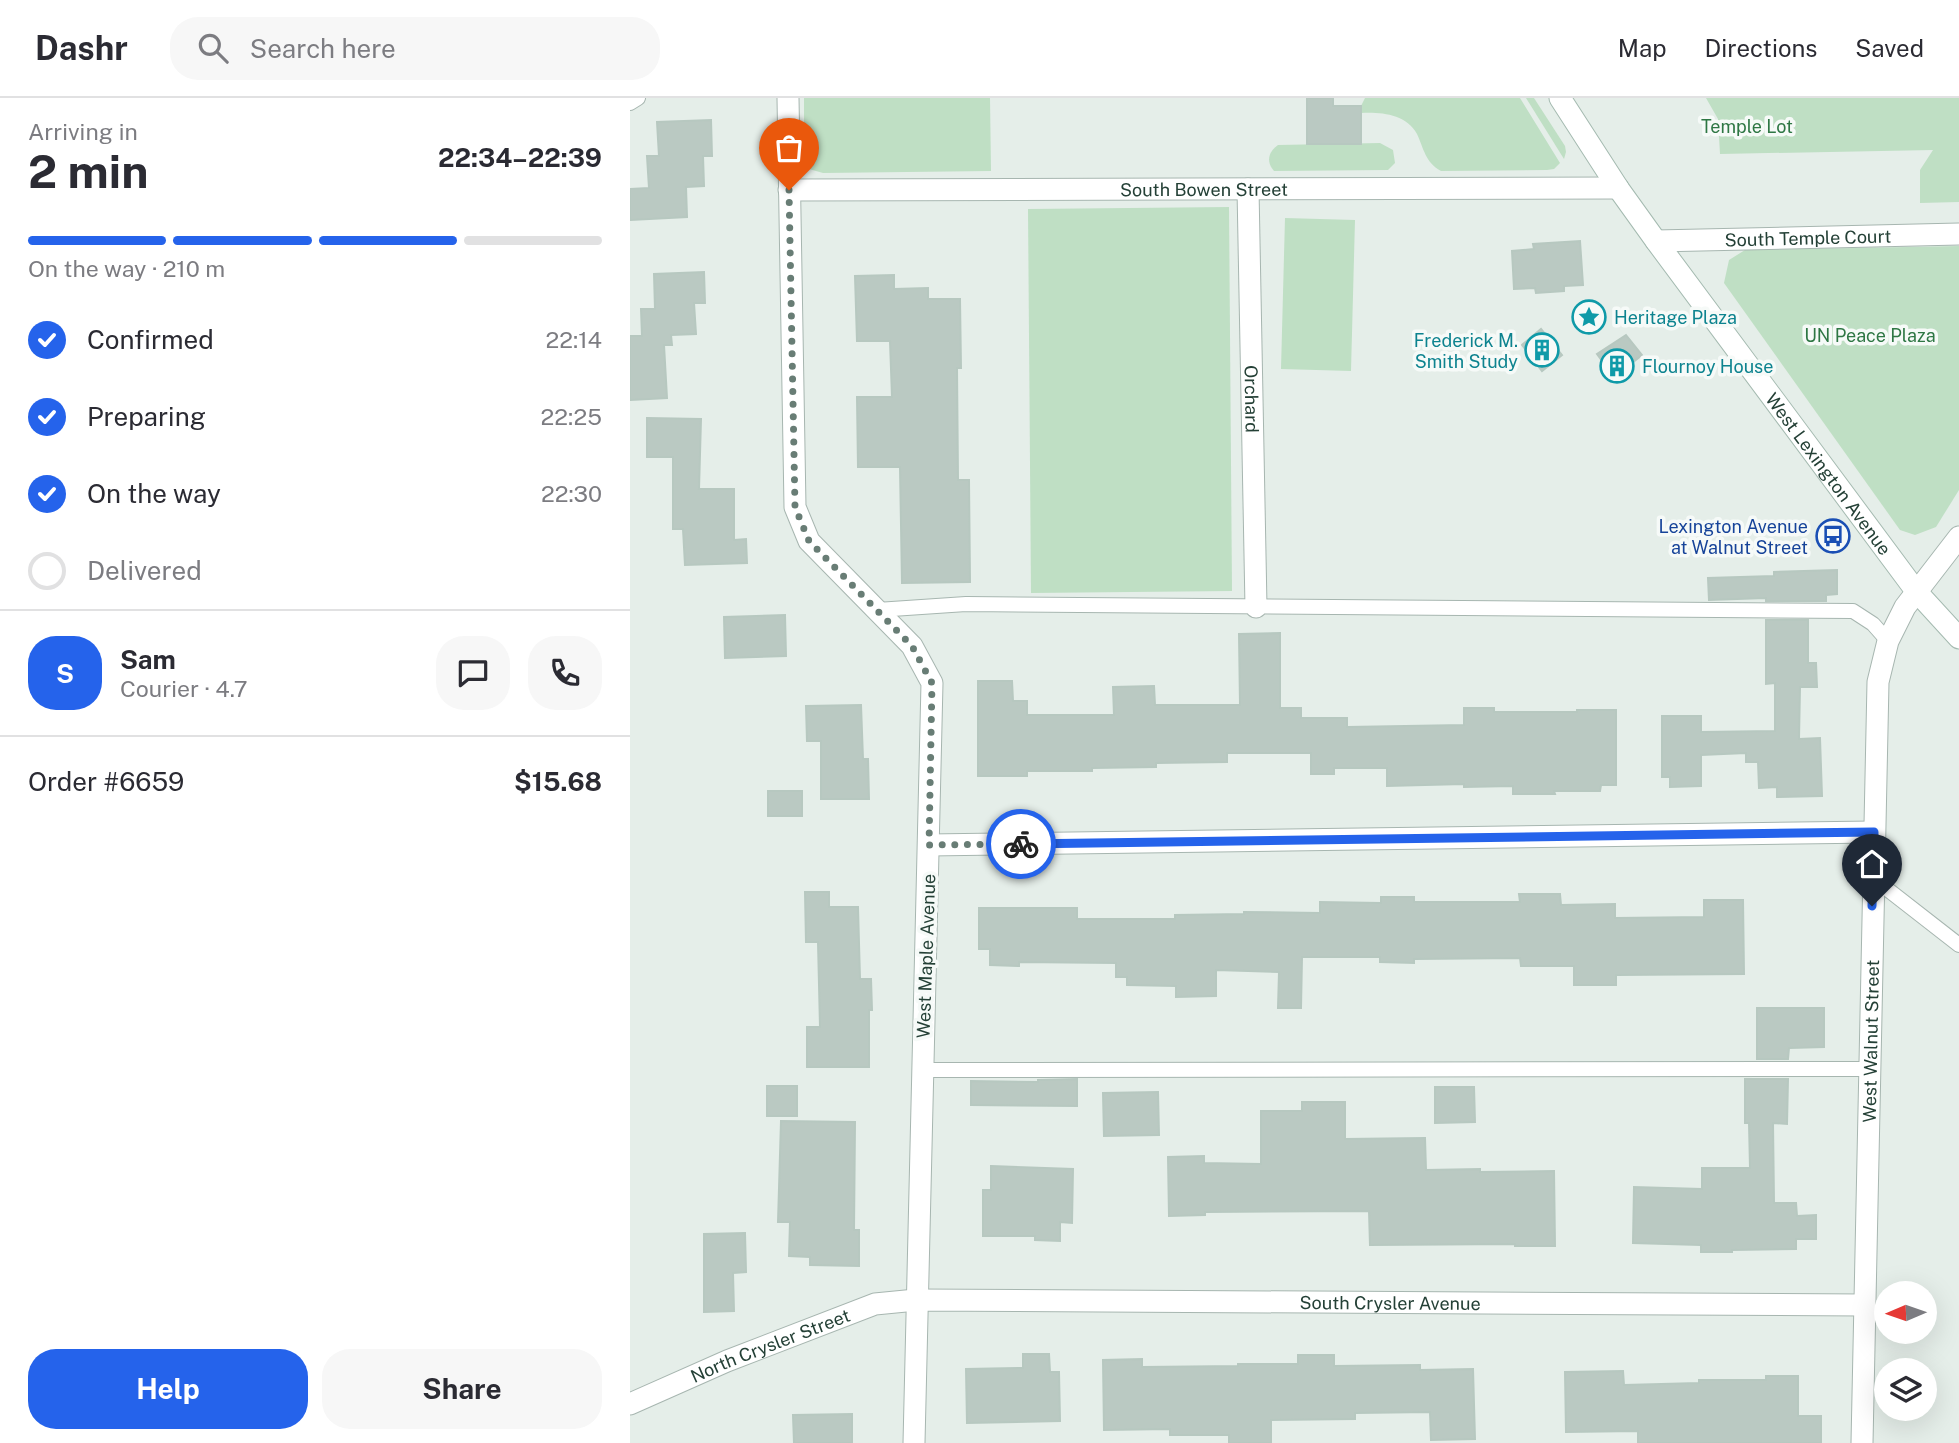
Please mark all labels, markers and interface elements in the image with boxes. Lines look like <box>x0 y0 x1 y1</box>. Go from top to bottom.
search box <box>170 17 660 80</box>
text: Dashr <box>35 29 128 67</box>
icon: search <box>194 29 232 67</box>
text: Search here <box>250 33 396 64</box>
text: Map <box>1618 34 1667 62</box>
text: Directions <box>1705 34 1817 62</box>
text: Saved <box>1855 34 1924 62</box>
park label: Temple Lot <box>1701 116 1793 137</box>
text: Arriving in <box>28 118 138 145</box>
pin <box>759 118 819 190</box>
icon: bag <box>770 129 808 167</box>
text: 22:34–22:39 <box>438 142 602 173</box>
text: 2 min <box>28 144 148 198</box>
street label: South Bowen Street <box>1120 178 1288 200</box>
street label: South Temple Court <box>1724 225 1892 250</box>
text: On the way · 210 m <box>28 255 225 282</box>
place icon: Heritage Plaza <box>1570 298 1608 336</box>
place label: Heritage Plaza <box>1614 307 1737 328</box>
icon: check <box>28 321 66 359</box>
text: Confirmed <box>87 324 214 355</box>
park label: UN Peace Plaza <box>1804 325 1936 346</box>
text: 22:14 <box>546 326 602 353</box>
place label: Frederick M. Smith Study <box>1414 330 1518 372</box>
building icon: Frederick M. Smith Study <box>1523 331 1561 369</box>
building icon: Flournoy House <box>1598 347 1636 385</box>
place label: Flournoy House <box>1642 356 1773 377</box>
street label: Orchard <box>1241 365 1263 433</box>
street label: West Lexington Avenue <box>1762 388 1896 559</box>
icon: check <box>28 398 66 436</box>
text: Preparing <box>87 401 206 432</box>
text: 22:25 <box>540 403 602 430</box>
icon: check <box>28 475 66 513</box>
text: On the way <box>87 478 221 509</box>
text: 22:30 <box>541 480 602 507</box>
place label: Lexington Avenue at Walnut Street <box>1658 516 1808 558</box>
bus stop icon: Lexington Avenue at Walnut Street <box>1814 517 1852 555</box>
text: Delivered <box>87 555 202 586</box>
button: chat <box>436 636 510 710</box>
button: phone <box>528 636 602 710</box>
text: Sam <box>120 644 176 675</box>
text: S <box>56 658 74 689</box>
text: Courier · 4.7 <box>120 675 248 702</box>
text: Order #6659 <box>28 766 184 797</box>
text: $15.68 <box>514 766 602 797</box>
courier <box>986 809 1056 879</box>
icon: bike <box>1002 825 1040 863</box>
pin <box>1842 834 1902 906</box>
icon: home <box>1853 845 1891 883</box>
street label: West Maple Avenue <box>913 873 939 1039</box>
street label: West Walnut Street <box>1858 959 1883 1123</box>
north arrow <box>1874 1281 1937 1344</box>
map controls <box>1874 1281 1937 1421</box>
street label: South Crysler Avenue <box>1299 1292 1481 1313</box>
street label: North Crysler Street <box>687 1304 853 1386</box>
button: Help <box>28 1349 308 1429</box>
button: Share <box>322 1349 602 1429</box>
button: layers <box>1874 1358 1937 1421</box>

